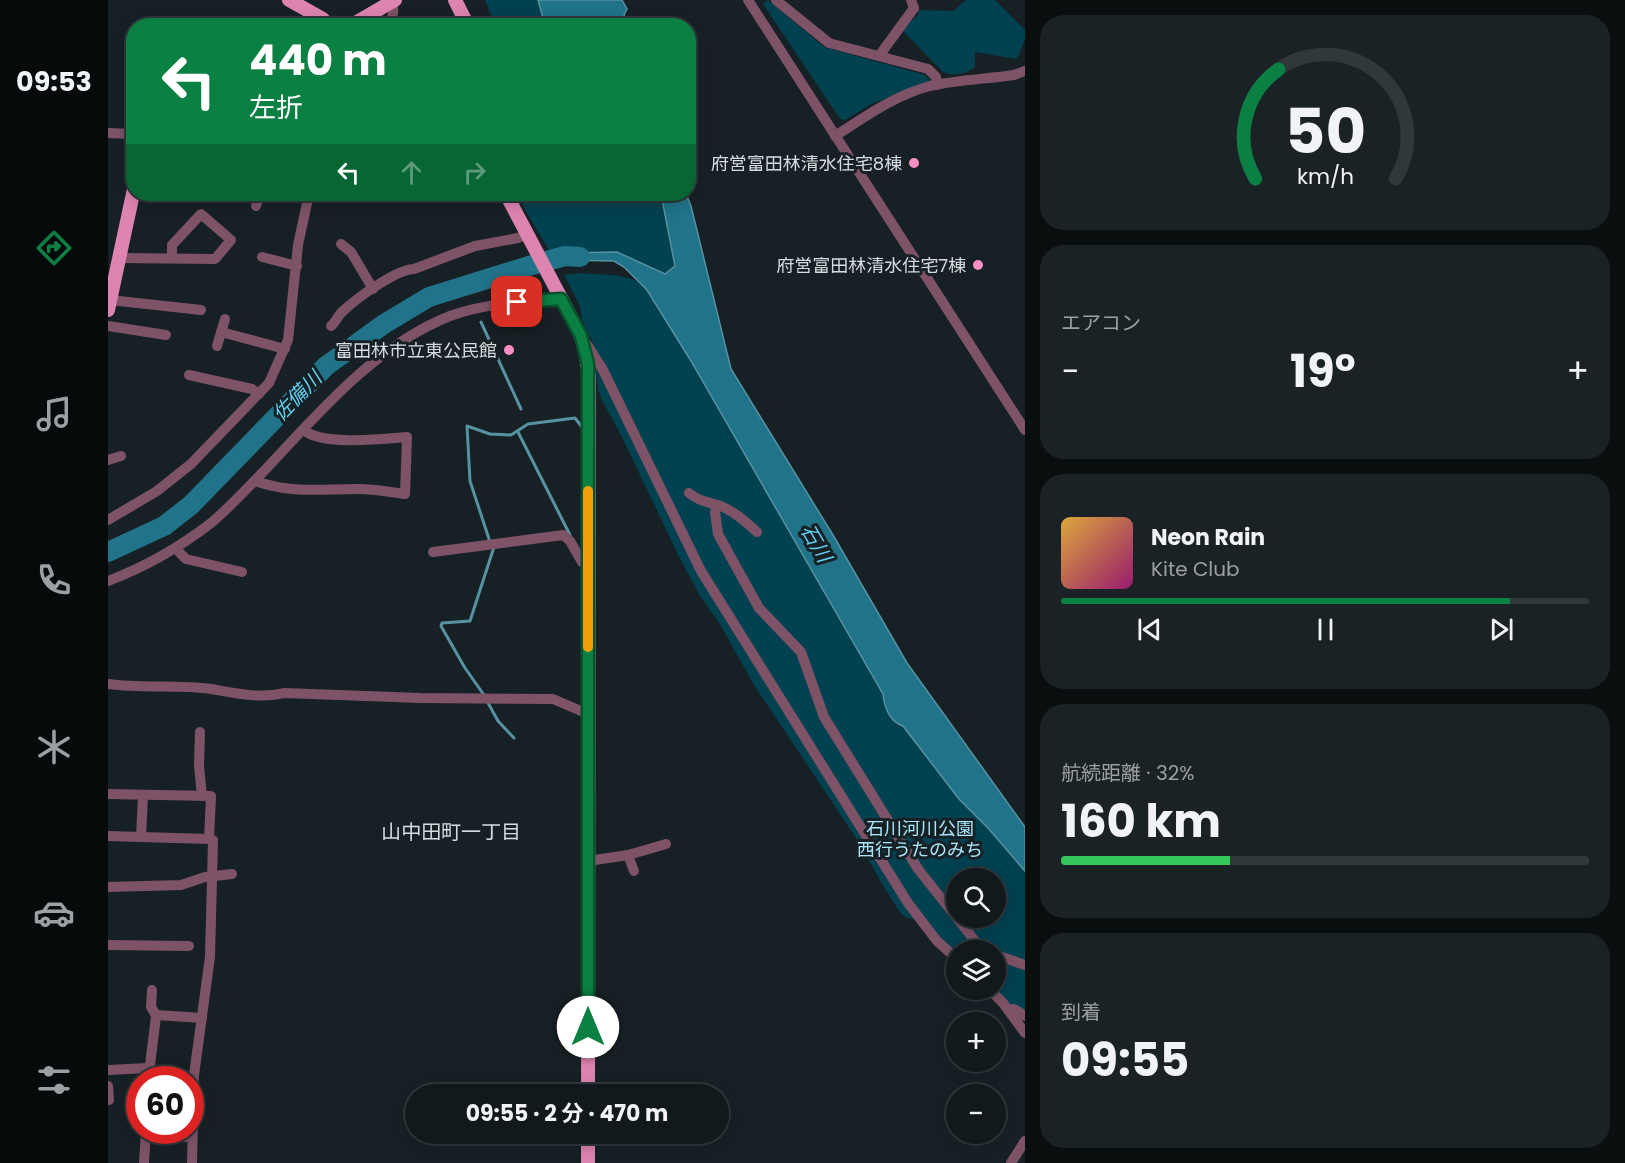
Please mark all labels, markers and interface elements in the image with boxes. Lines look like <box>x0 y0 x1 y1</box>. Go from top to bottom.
text: 440 m <box>249 31 387 90</box>
icon: left <box>150 42 228 120</box>
text: 09:53 <box>16 63 92 100</box>
text: 50 <box>1284 87 1366 175</box>
text: 左折 <box>249 89 303 126</box>
place label: 府営富田林清水住宅8棟 <box>711 151 902 176</box>
icon: left <box>332 156 365 189</box>
icon: ahead <box>395 156 428 189</box>
icon: right <box>458 156 491 189</box>
marker: 府営富田林清水住宅8棟 <box>907 156 921 170</box>
text: km/h <box>1296 162 1354 193</box>
icon: directions <box>33 227 75 269</box>
place label: 府営富田林清水住宅7棟 <box>776 253 966 278</box>
marker: 府営富田林清水住宅7棟 <box>971 258 985 272</box>
pin <box>491 276 542 327</box>
icon: arrive <box>500 285 533 318</box>
text: エアコン <box>1061 309 1141 337</box>
place label: 富田林市立東公民館 <box>335 338 497 363</box>
text: 19° <box>1290 340 1356 403</box>
marker: 富田林市立東公民館 <box>502 343 516 357</box>
text: − <box>1061 348 1079 395</box>
text: + <box>1566 348 1589 395</box>
water label: 佐備川 <box>266 363 329 427</box>
icon: music <box>33 393 75 435</box>
water label: 石川 <box>794 519 839 569</box>
text: Neon Rain <box>1151 522 1265 553</box>
text: Kite Club <box>1151 555 1240 583</box>
icon: phone <box>33 559 75 601</box>
icon: previous <box>1133 613 1166 646</box>
icon: pause <box>1309 613 1342 646</box>
icon: next <box>1485 613 1518 646</box>
icon: climate <box>33 726 75 768</box>
text: 航続距離 · 32% <box>1061 759 1194 787</box>
text: 160 km <box>1061 790 1221 853</box>
park label: 石川河川公園 西行うたのみち <box>857 816 983 862</box>
district label: 山中田町一丁目 <box>381 818 521 846</box>
map controls <box>946 868 1006 1144</box>
button: search <box>946 868 1006 928</box>
icon: car <box>33 892 75 934</box>
button: layers <box>946 940 1006 1000</box>
position arrow <box>556 995 620 1059</box>
text: 到着 <box>1061 998 1101 1026</box>
button: + <box>946 1012 1006 1072</box>
text: 09:55 <box>1061 1029 1189 1092</box>
icon: filters <box>33 1059 75 1101</box>
speed limit sign: 60 <box>126 1066 204 1144</box>
button: − <box>946 1084 1006 1144</box>
text: 09:55 · 2 分 · 470 m <box>466 1098 668 1129</box>

